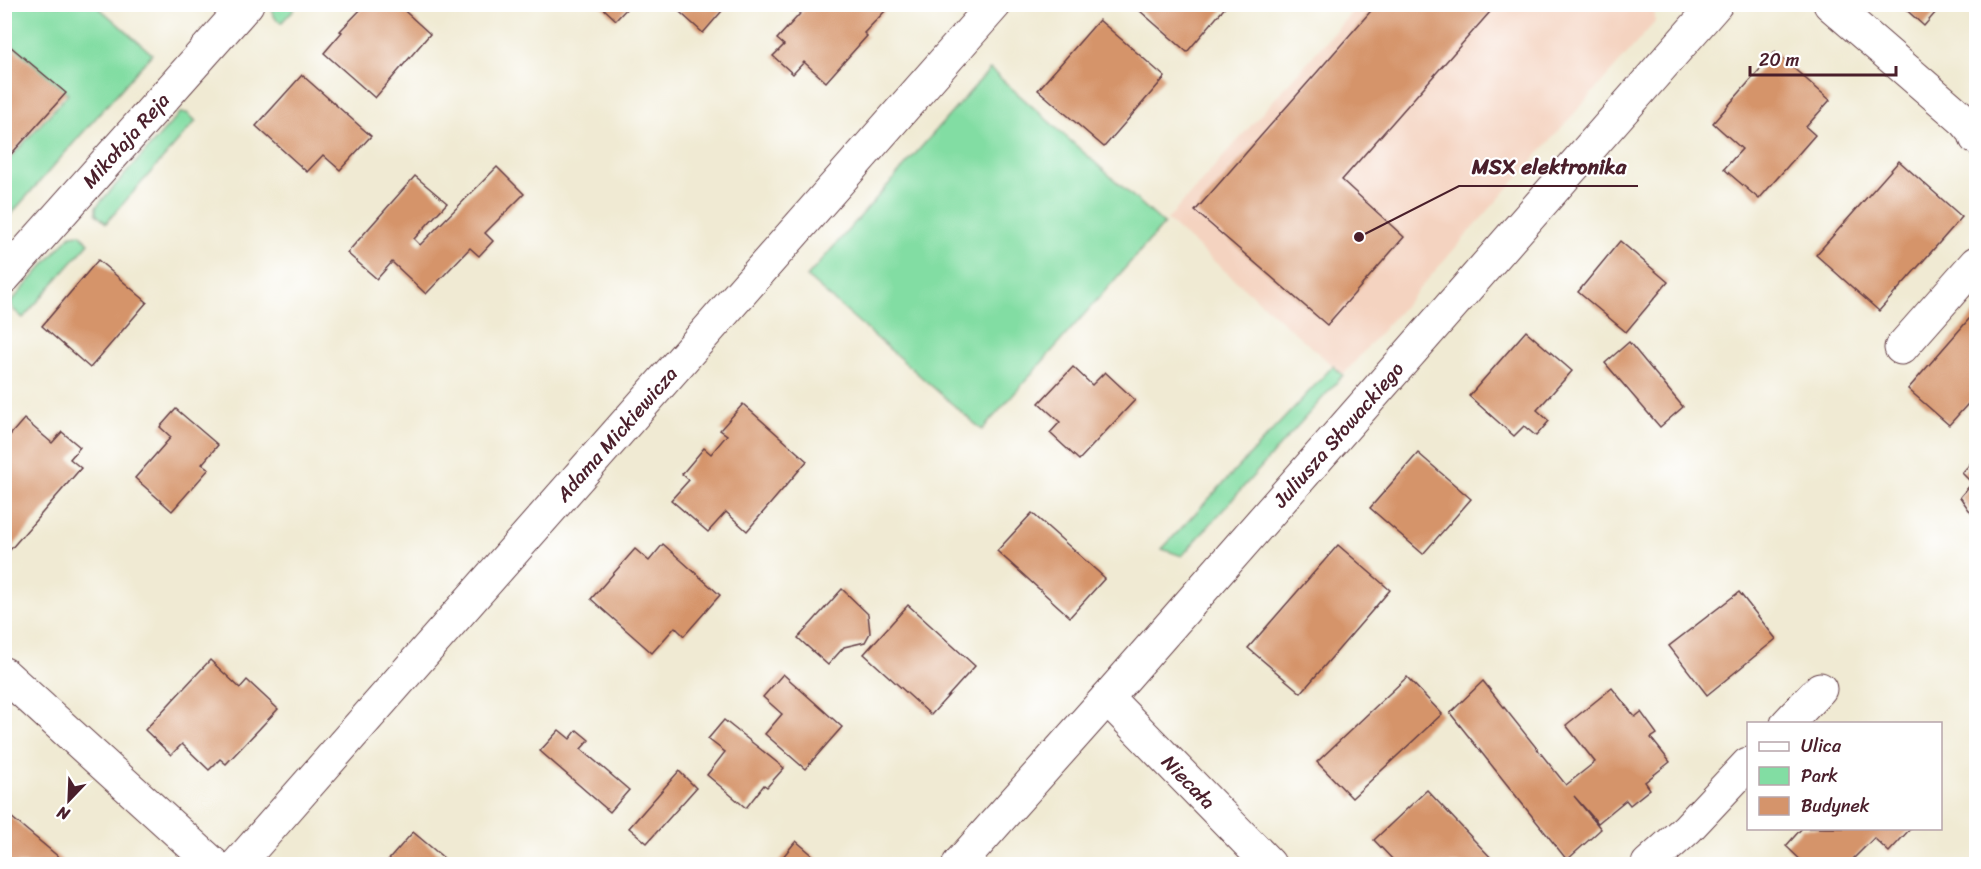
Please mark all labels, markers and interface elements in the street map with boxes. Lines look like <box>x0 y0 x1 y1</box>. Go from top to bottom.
scale bar <box>1750 39 1896 77</box>
text: 20 m <box>1759 44 1799 76</box>
street label: Mikołaja Reja <box>73 84 178 197</box>
callout: MSX elektronika <box>1459 147 1638 186</box>
text: MSX elektronika <box>1471 148 1628 186</box>
street label: Juliusza Słowackiego <box>1263 353 1413 517</box>
street label: Adama Mickiewicza <box>546 358 686 511</box>
legend <box>1747 722 1942 830</box>
text: Ulica <box>1801 730 1842 762</box>
street label: Niecała <box>1153 746 1224 818</box>
text: Park <box>1801 760 1838 792</box>
north arrow <box>39 770 99 830</box>
text: Budynek <box>1801 790 1870 822</box>
text: N <box>52 797 75 829</box>

